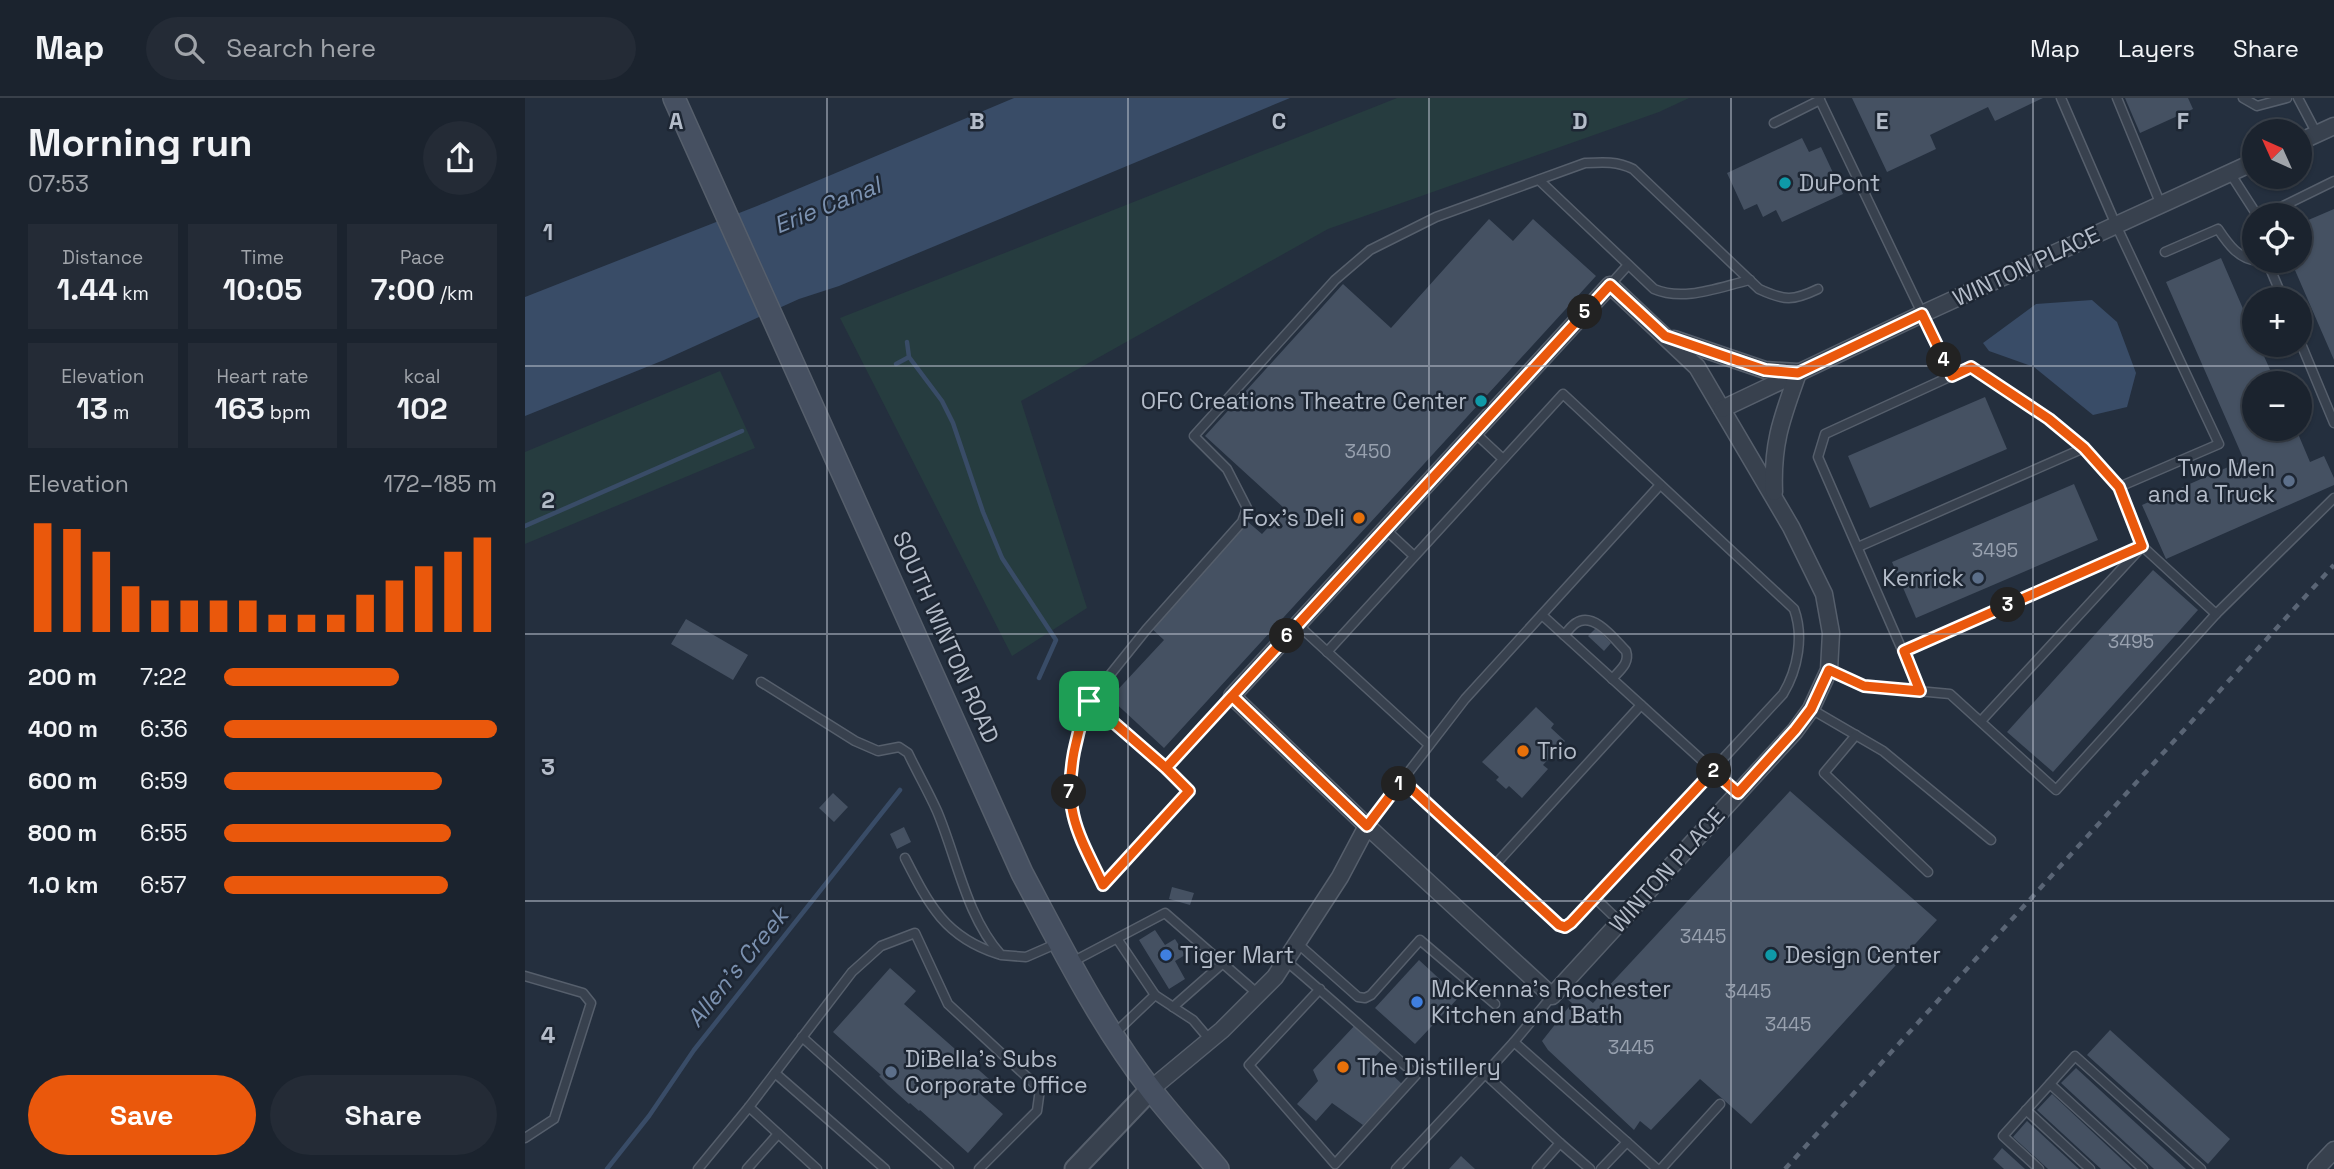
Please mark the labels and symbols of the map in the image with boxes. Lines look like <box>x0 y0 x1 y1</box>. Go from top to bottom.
text: A <box>669 106 684 136</box>
text: B <box>969 106 985 136</box>
text: C <box>1272 106 1286 136</box>
text: D <box>1572 106 1588 136</box>
text: E <box>1876 106 1888 136</box>
text: F <box>2177 106 2189 136</box>
north arrow <box>2242 119 2312 189</box>
water label: Erie Canal <box>769 168 888 240</box>
place label: DuPont <box>1799 168 1880 198</box>
marker: DuPont <box>1777 175 1793 191</box>
text: 1 <box>543 217 553 247</box>
street label: WINTON PLACE <box>1948 219 2104 313</box>
pin: 5 <box>1567 294 1603 330</box>
pin: 4 <box>1927 342 1961 378</box>
place label: OFC Creations Theatre Center <box>1141 386 1467 416</box>
marker: OFC Creations Theatre Center <box>1473 393 1489 409</box>
house number: 3450 <box>1345 439 1391 464</box>
place label: Two Men and a Truck <box>2148 453 2275 509</box>
marker: Two Men and a Truck <box>2281 473 2297 489</box>
text: 2 <box>541 485 555 515</box>
place label: Fox's Deli <box>1242 503 1345 533</box>
marker: Fox's Deli <box>1351 510 1367 526</box>
street label: SOUTH WINTON ROAD <box>886 526 1006 748</box>
house number: 3495 <box>1972 538 2018 563</box>
place label: Kenrick <box>1882 563 1964 593</box>
marker: Kenrick <box>1970 570 1986 586</box>
pin: 3 <box>1991 588 2025 622</box>
pin: 6 <box>1269 618 1305 654</box>
house number: 3495 <box>2108 629 2154 654</box>
pin <box>1059 671 1119 731</box>
place label: Trio <box>1537 736 1577 766</box>
marker: Trio <box>1515 743 1531 759</box>
text: 3 <box>541 752 555 782</box>
pin: 2 <box>1697 754 1731 788</box>
pin: 1 <box>1381 766 1417 802</box>
pin: 7 <box>1051 774 1087 810</box>
street label: WINTON PLACE <box>1603 801 1731 939</box>
water label: Allen's Creek <box>679 898 797 1033</box>
house number: 3445 <box>1680 924 1726 949</box>
place label: Tiger Mart <box>1180 940 1294 970</box>
place label: Design Center <box>1785 940 1941 970</box>
marker: Tiger Mart <box>1158 947 1174 963</box>
marker: Design Center <box>1763 947 1779 963</box>
place label: McKenna's Rochester Kitchen and Bath <box>1431 974 1671 1030</box>
house number: 3445 <box>1725 979 1771 1004</box>
marker: McKenna's Rochester Kitchen and Bath <box>1409 994 1425 1010</box>
house number: 3445 <box>1765 1012 1811 1037</box>
text: 4 <box>541 1020 556 1050</box>
house number: 3445 <box>1608 1035 1654 1060</box>
place label: DiBella's Subs Corporate Office <box>905 1044 1088 1100</box>
place label: The Distillery <box>1357 1052 1501 1082</box>
marker: The Distillery <box>1335 1059 1351 1075</box>
marker: DiBella's Subs Corporate Office <box>883 1064 899 1080</box>

